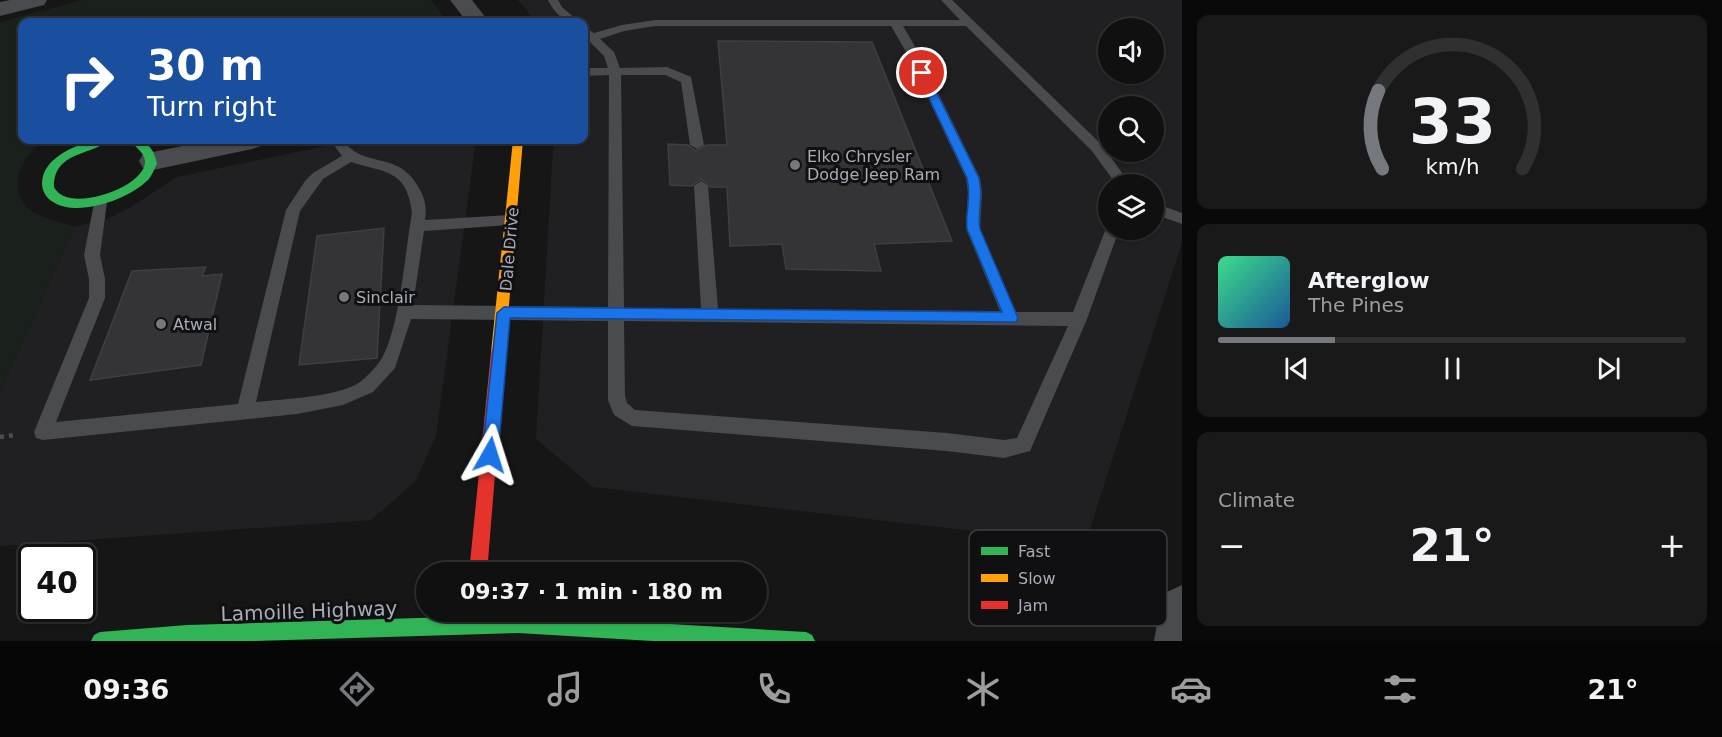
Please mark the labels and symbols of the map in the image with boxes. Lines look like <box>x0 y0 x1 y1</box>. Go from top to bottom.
pin <box>896 47 947 98</box>
place label: Elko Chrysler Dodge Jeep Ram <box>807 147 940 184</box>
marker: Elko Chrysler Dodge Jeep Ram <box>788 158 802 172</box>
street label: Dale Drive <box>496 206 523 292</box>
place label: Sinclair <box>356 288 415 307</box>
marker: Sinclair <box>337 290 351 304</box>
place label: Atwal <box>173 315 217 334</box>
marker: Atwal <box>154 317 168 331</box>
position arrow <box>458 423 522 487</box>
legend <box>969 530 1167 626</box>
text: Fast <box>1018 542 1050 561</box>
speed limit sign: 40 <box>18 544 96 622</box>
text: Slow <box>1018 569 1055 588</box>
street label: Lamoille Highway <box>220 596 398 626</box>
text: Jam <box>1017 596 1048 615</box>

